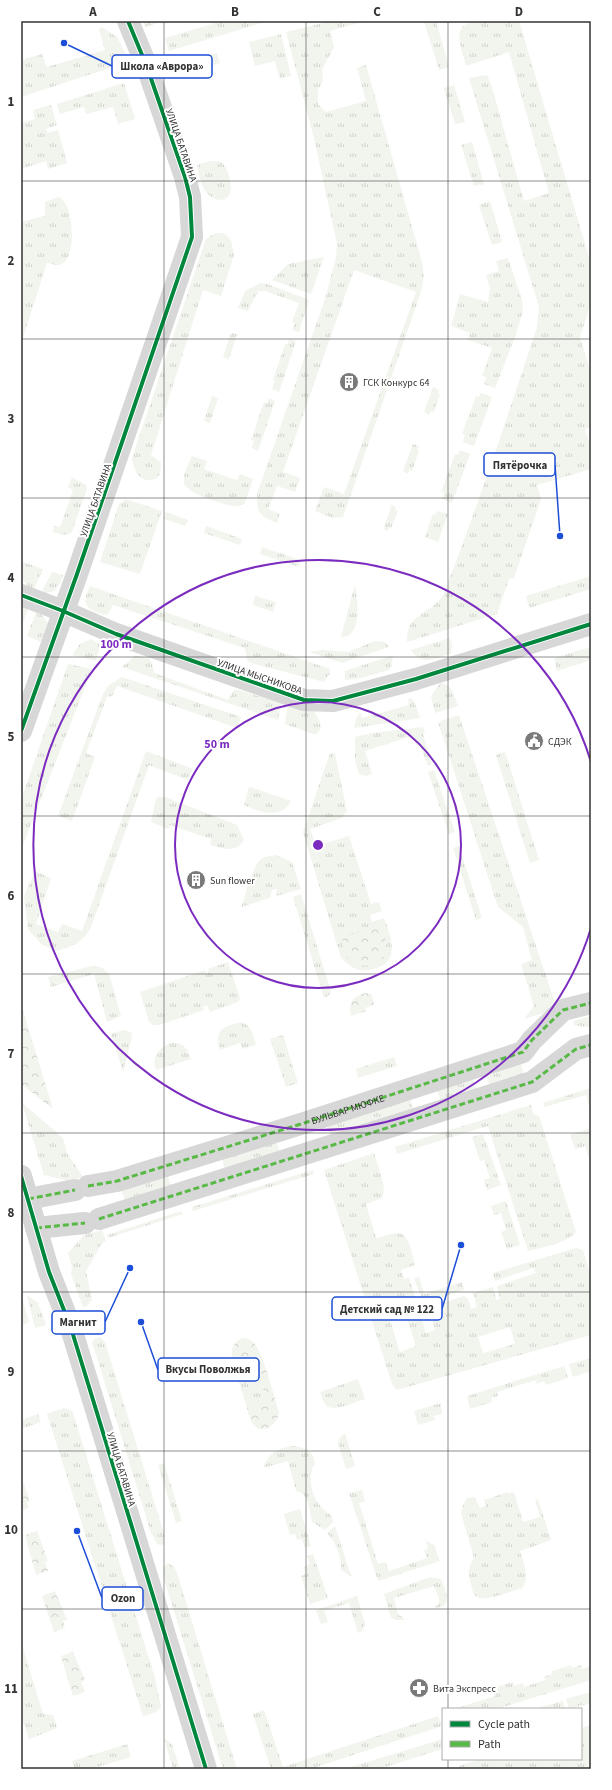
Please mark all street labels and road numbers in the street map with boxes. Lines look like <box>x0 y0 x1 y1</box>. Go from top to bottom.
street label: УЛИЦА БАТАВИНА <box>162 107 200 184</box>
street label: УЛИЦА БАТАВИНА <box>77 461 115 539</box>
street label: УЛИЦА МЫСНИКОВА <box>215 656 305 698</box>
street label: БУЛЬВАР МЮФКЕ <box>309 1091 386 1128</box>
street label: УЛИЦА БАТАВИНА <box>103 1431 139 1509</box>

